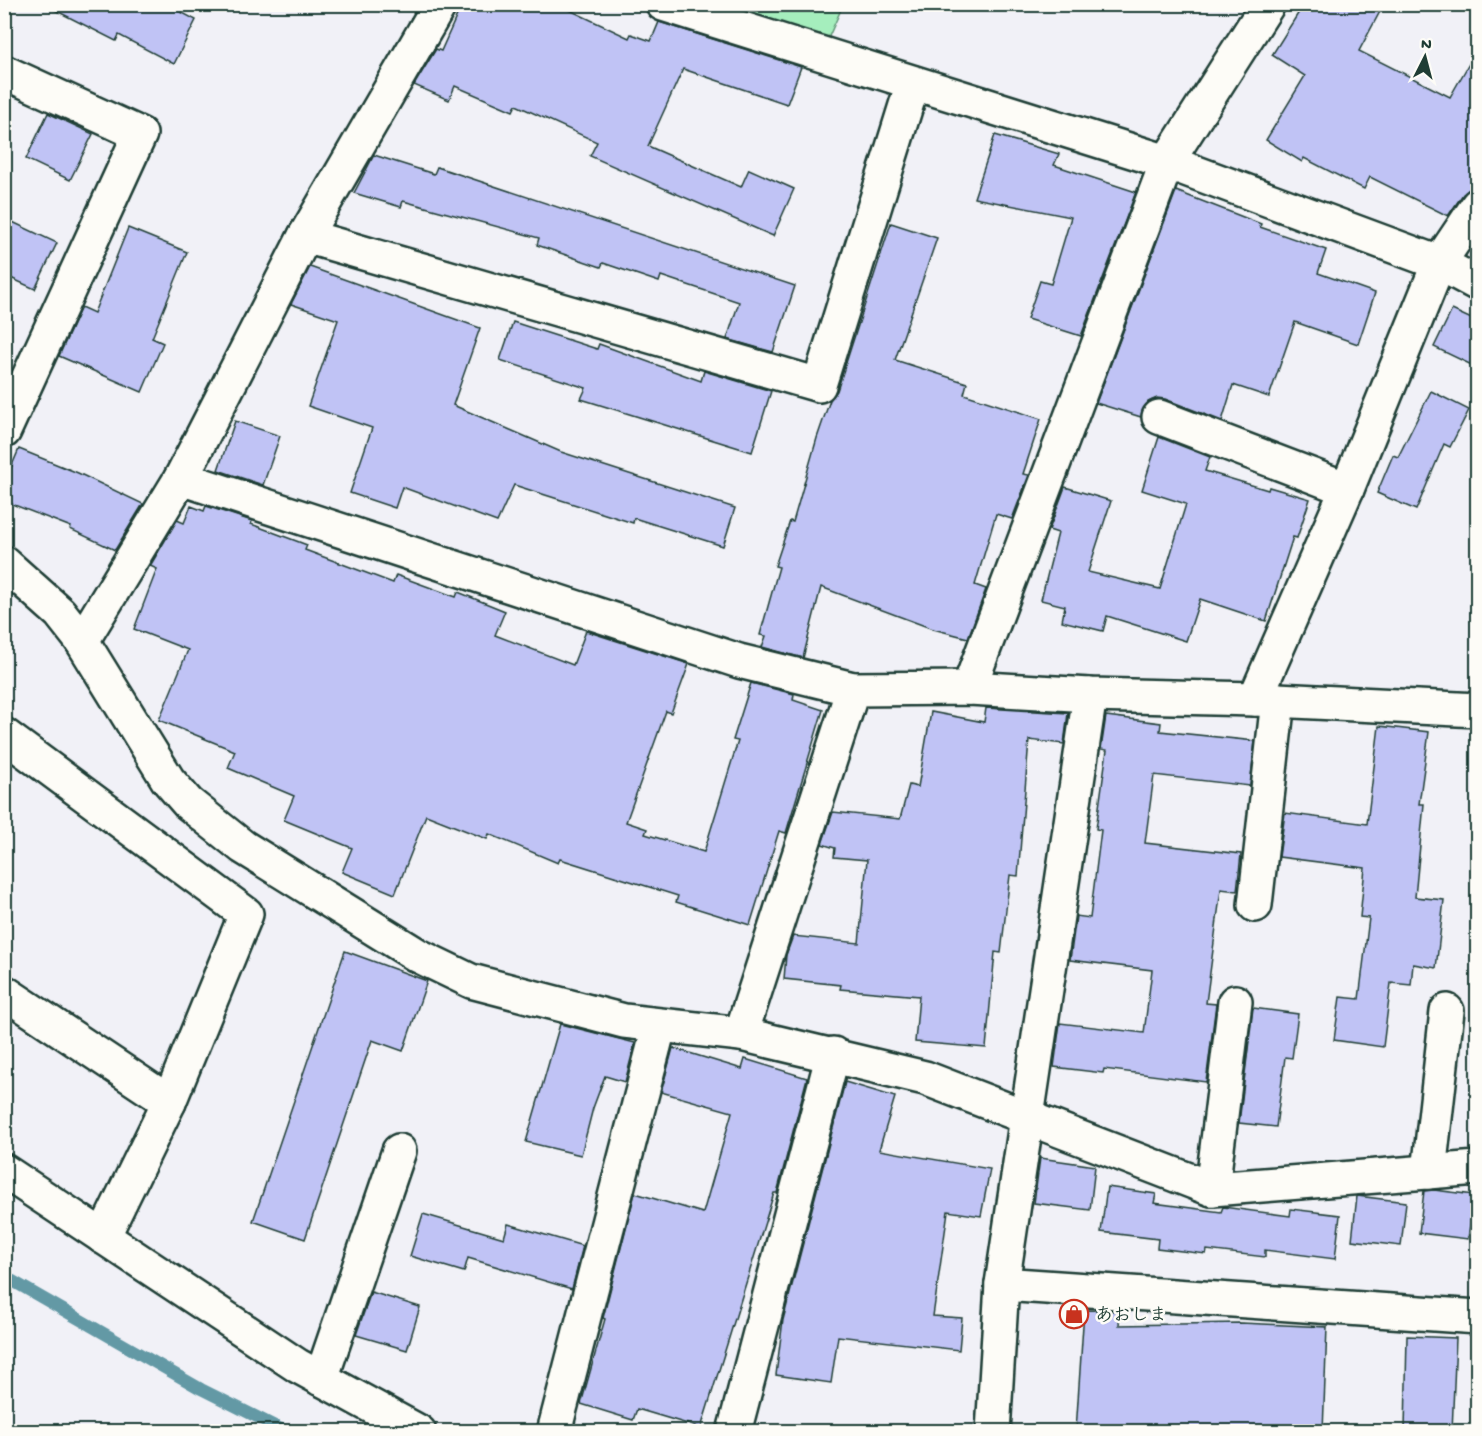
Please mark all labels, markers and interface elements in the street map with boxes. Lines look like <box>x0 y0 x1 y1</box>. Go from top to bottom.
north arrow <box>1395 27 1455 87</box>
text: N <box>1420 36 1433 56</box>
shop icon: あおしま <box>1058 1298 1090 1330</box>
place label: あおしま <box>1095 1305 1167 1327</box>

